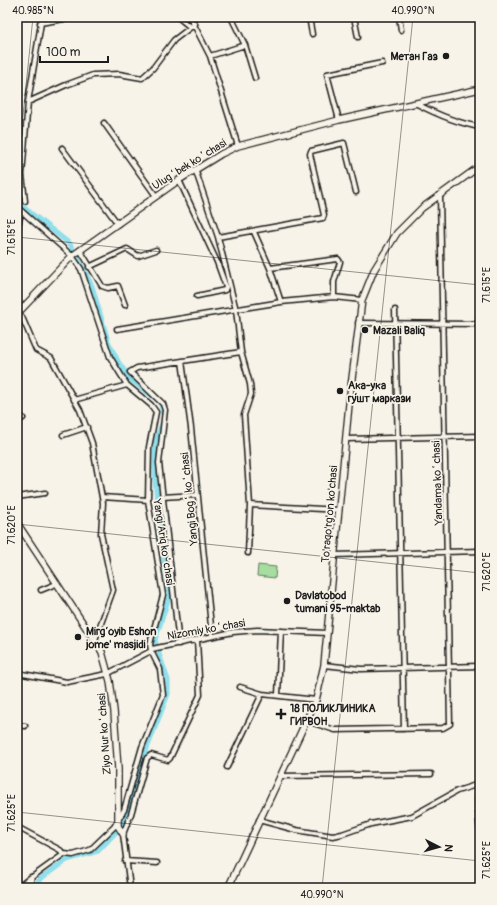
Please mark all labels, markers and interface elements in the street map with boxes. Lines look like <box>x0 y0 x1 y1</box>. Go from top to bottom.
text: 40.985°N <box>12 5 54 17</box>
text: 40.990°N <box>391 5 435 17</box>
scale bar <box>40 38 108 64</box>
text: 100 m <box>46 45 81 60</box>
place label: Метан Газ <box>390 50 438 63</box>
marker: Метан Газ <box>441 51 451 61</box>
street label: Ulugʻbek koʻchasi <box>150 136 229 193</box>
text: 71.615°E <box>6 219 18 255</box>
text: 71.615°E <box>481 267 493 303</box>
place label: Mazali Baliq <box>373 324 426 337</box>
marker: Mazali Baliq <box>360 325 370 335</box>
place label: Ака-ука гу́шт маркази <box>347 379 411 405</box>
marker: Ака-ука гу́шт маркази <box>335 386 345 396</box>
street label: Yandama koʻchasi <box>430 440 446 526</box>
street label: Yangi Bogʻ koʻchasi <box>178 452 201 547</box>
street label: To'raqo'rg'on ko'chasi <box>319 465 340 563</box>
street label: Yangi Ariq koʻchasi <box>150 497 177 586</box>
text: 71.620°E <box>6 505 18 545</box>
text: 71.620°E <box>481 552 493 592</box>
place label: Davlatobod tumani 95-maktab <box>294 589 381 615</box>
marker: Davlatobod tumani 95-maktab <box>282 596 292 606</box>
street label: Nizomiy koʻchasi <box>166 616 246 643</box>
place label: Mirg‘oyib Eshon jome' masjidi <box>85 625 156 651</box>
marker: Mirg‘oyib Eshon jome' masjidi <box>73 632 83 642</box>
street label: Ziyo Nur koʻchasi <box>95 693 114 775</box>
place label: 18 ПОЛИКЛИНИКА ГИРВОН <box>290 702 376 728</box>
marker: 18 ПОЛИКЛИНИКА ГИРВОН <box>275 708 287 720</box>
text: 71.625°E <box>6 794 18 832</box>
north arrow <box>419 827 459 867</box>
text: 71.625°E <box>481 841 493 879</box>
text: N <box>442 844 455 853</box>
text: 40.990°N <box>300 889 344 901</box>

